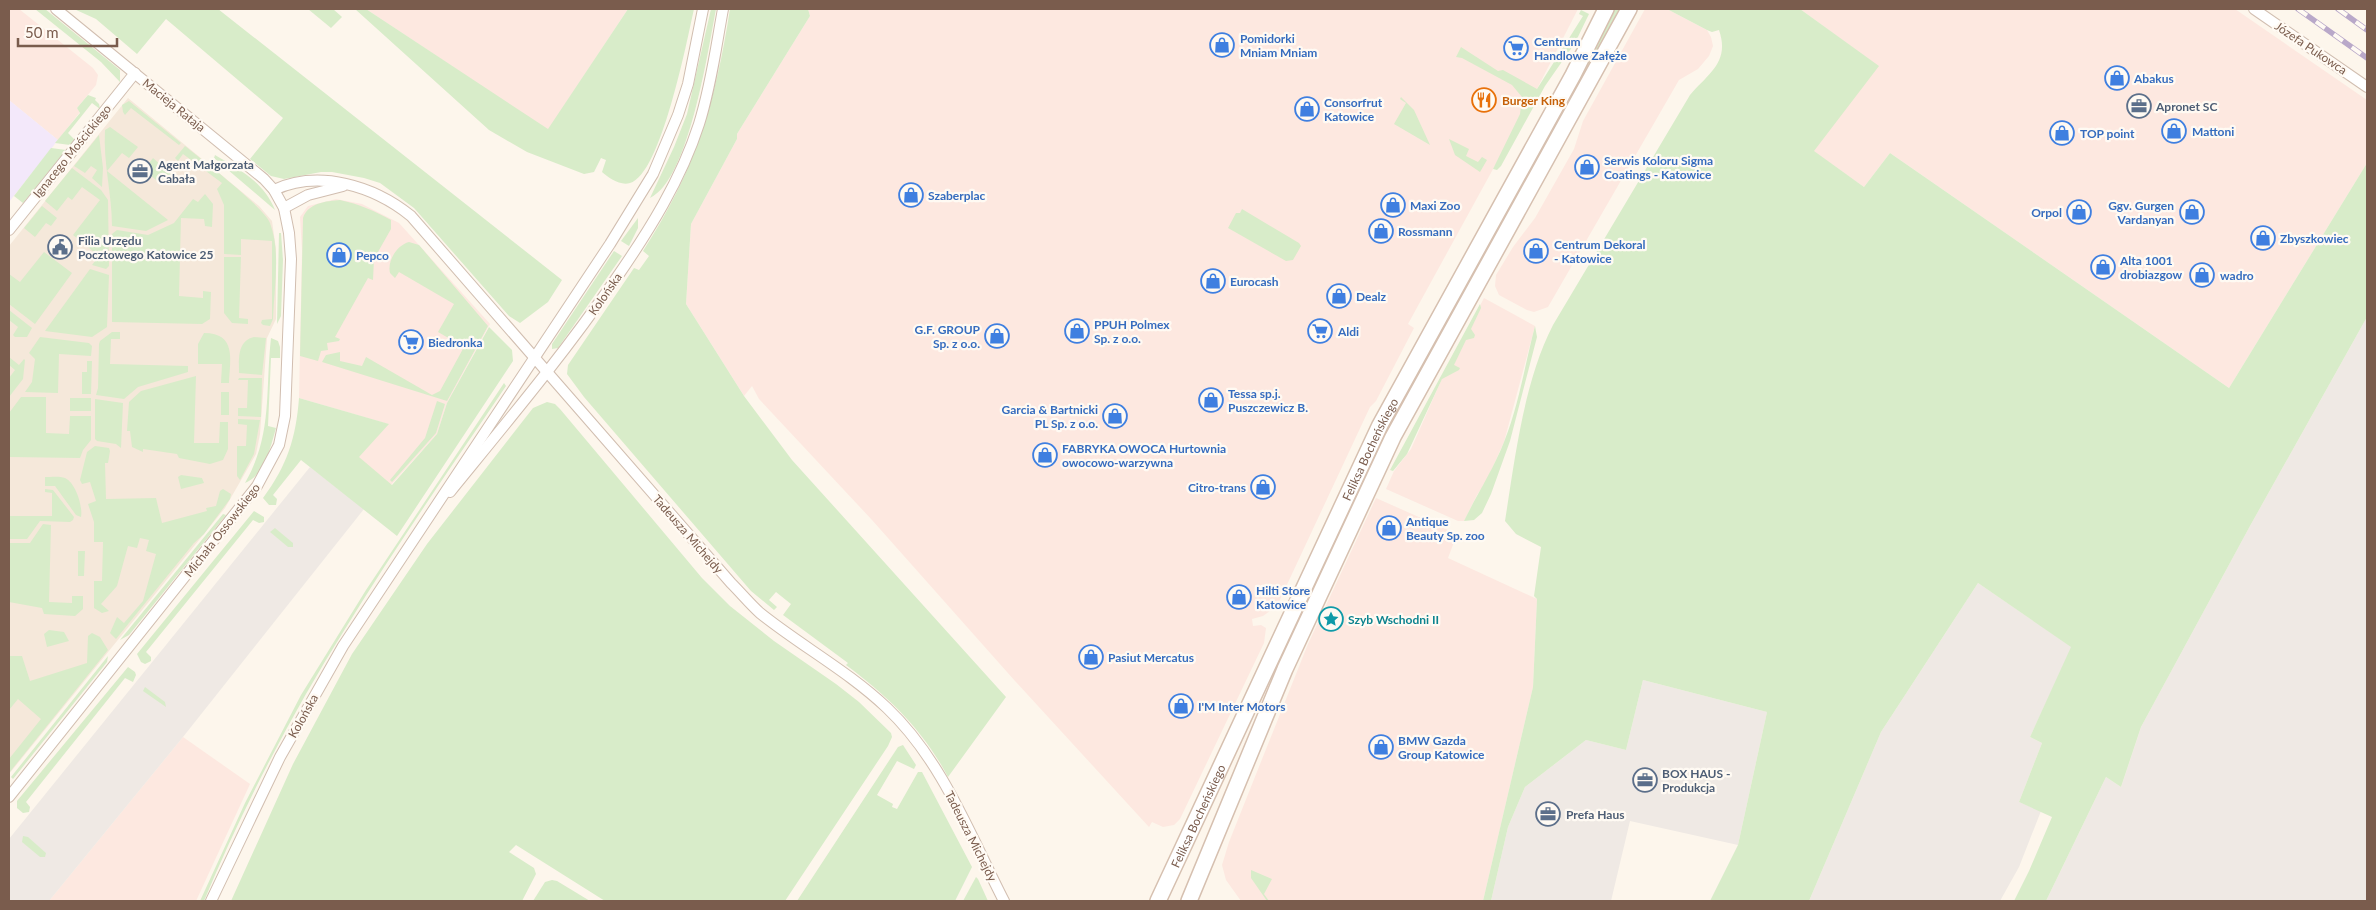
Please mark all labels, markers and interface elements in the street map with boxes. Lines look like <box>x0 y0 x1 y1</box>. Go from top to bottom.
scale bar <box>18 15 116 47</box>
street label: Józefa Pukowca <box>2272 18 2350 78</box>
text: 50 m <box>25 23 59 41</box>
place label: Pomidorki Mniam Mniam <box>1240 31 1317 60</box>
shop icon: Pomidorki Mniam Mniam <box>1209 32 1235 58</box>
place label: Centrum Handlowe Załęże <box>1534 34 1627 63</box>
supermarket icon: Centrum Handlowe Załęże <box>1503 35 1529 61</box>
shop icon: Abakus <box>2104 65 2130 91</box>
place label: Abakus <box>2133 71 2174 86</box>
street label: Macieja Rataja <box>140 75 208 135</box>
restaurant icon: Burger King <box>1471 87 1497 113</box>
place label: Burger King <box>1502 93 1566 108</box>
office icon: Apronet SC <box>2126 93 2152 119</box>
place label: Consorfrut Katowice <box>1324 95 1383 124</box>
shop icon: Consorfrut Katowice <box>1294 96 1320 122</box>
place label: Apronet SC <box>2155 99 2217 114</box>
street label: Ignacego Mościckiego <box>30 101 114 201</box>
shop icon: Mattoni <box>2161 118 2187 144</box>
shop icon: TOP point <box>2049 120 2075 146</box>
place label: Mattoni <box>2192 124 2234 139</box>
place label: TOP point <box>2080 126 2135 141</box>
place label: Serwis Koloru Sigma Coatings - Katowice <box>1604 153 1713 182</box>
shop icon: Serwis Koloru Sigma Coatings - Katowice <box>1574 154 1600 180</box>
place label: Agent Małgorzata Cabała <box>157 157 254 186</box>
office icon: Agent Małgorzata Cabała <box>127 158 153 184</box>
shop icon: Szaberplac <box>898 182 924 208</box>
place label: Szaberplac <box>928 188 986 203</box>
shop icon: Maxi Zoo <box>1380 192 1406 218</box>
place label: Maxi Zoo <box>1410 198 1460 213</box>
place label: Ggv. Gurgen Vardanyan <box>2108 198 2174 227</box>
shop icon: Orpol <box>2066 199 2092 225</box>
shop icon: Ggv. Gurgen Vardanyan <box>2179 199 2205 225</box>
place label: Orpol <box>2031 205 2062 220</box>
shop icon: Rossmann <box>1368 218 1394 244</box>
place label: Rossmann <box>1398 224 1453 239</box>
shop icon: Zbyszkowiec <box>2250 225 2276 251</box>
place label: Zbyszkowiec <box>2280 231 2349 246</box>
place label: Filia Urzędu Pocztowego Katowice 25 <box>78 233 214 262</box>
public building icon: Filia Urzędu Pocztowego Katowice 25 <box>47 234 73 260</box>
place label: Centrum Dekoral - Katowice <box>1554 237 1646 266</box>
shop icon: Centrum Dekoral - Katowice <box>1523 238 1549 264</box>
shop icon: Pepco <box>326 242 352 268</box>
place label: Pepco <box>356 248 389 263</box>
place label: Alta 1001 drobiazgow <box>2119 253 2182 282</box>
shop icon: Alta 1001 drobiazgow <box>2090 254 2116 280</box>
shop icon: wadro <box>2189 262 2215 288</box>
shop icon: Eurocash <box>1200 268 1226 294</box>
place label: wadro <box>2220 268 2254 283</box>
street label: Kolońska <box>585 270 625 318</box>
place label: Eurocash <box>1230 274 1279 289</box>
shop icon: Dealz <box>1326 283 1352 309</box>
place label: Dealz <box>1356 289 1387 304</box>
place label: PPUH Polmex Sp. z o.o. <box>1094 317 1170 346</box>
shop icon: PPUH Polmex Sp. z o.o. <box>1064 318 1090 344</box>
supermarket icon: Aldi <box>1307 318 1333 344</box>
place label: G.F. GROUP Sp. z o.o. <box>915 322 981 351</box>
shop icon: G.F. GROUP Sp. z o.o. <box>984 323 1010 349</box>
place label: Aldi <box>1337 324 1359 339</box>
supermarket icon: Biedronka <box>398 329 424 355</box>
place label: Biedronka <box>428 335 483 350</box>
place label: Tessa sp.j. Puszczewicz B. <box>1228 386 1308 415</box>
shop icon: Tessa sp.j. Puszczewicz B. <box>1198 387 1224 413</box>
street label: Feliksa Bocheńskiego <box>1338 395 1401 503</box>
place label: Garcia & Bartnicki PL Sp. z o.o. <box>1002 402 1098 431</box>
shop icon: Garcia & Bartnicki PL Sp. z o.o. <box>1102 403 1128 429</box>
place label: FABRYKA OWOCA Hurtownia owocowo-warzywna <box>1062 441 1226 470</box>
shop icon: FABRYKA OWOCA Hurtownia owocowo-warzywna <box>1032 442 1058 468</box>
shop icon: Citro-trans <box>1250 474 1276 500</box>
street label: Michała Ossowskiego <box>181 480 263 580</box>
place label: Citro-trans <box>1188 480 1246 495</box>
street label: Tadeusza Michejdy <box>650 492 727 577</box>
place label: Antique Beauty Sp. zoo <box>1405 514 1485 543</box>
shop icon: Antique Beauty Sp. zoo <box>1376 515 1402 541</box>
place label: Hilti Store Katowice <box>1256 583 1311 612</box>
shop icon: Hilti Store Katowice <box>1226 584 1252 610</box>
place icon: Szyb Wschodni II <box>1318 606 1344 632</box>
place label: Szyb Wschodni II <box>1348 612 1439 627</box>
shop icon: Pasiut Mercatus <box>1078 644 1104 670</box>
place label: Pasiut Mercatus <box>1108 650 1194 665</box>
street label: Kolońska <box>285 691 321 741</box>
shop icon: I'M Inter Motors <box>1168 693 1194 719</box>
place label: I'M Inter Motors <box>1198 699 1285 714</box>
place label: BMW Gazda Group Katowice <box>1398 733 1485 762</box>
shop icon: BMW Gazda Group Katowice <box>1368 734 1394 760</box>
street label: Feliksa Bocheńskiego <box>1167 762 1228 870</box>
place label: BOX HAUS - Produkcja <box>1662 766 1731 795</box>
office icon: BOX HAUS - Produkcja <box>1632 767 1658 793</box>
street label: Tadeusza Michejdy <box>942 788 1001 884</box>
office icon: Prefa Haus <box>1535 801 1561 827</box>
place label: Prefa Haus <box>1566 807 1624 822</box>

